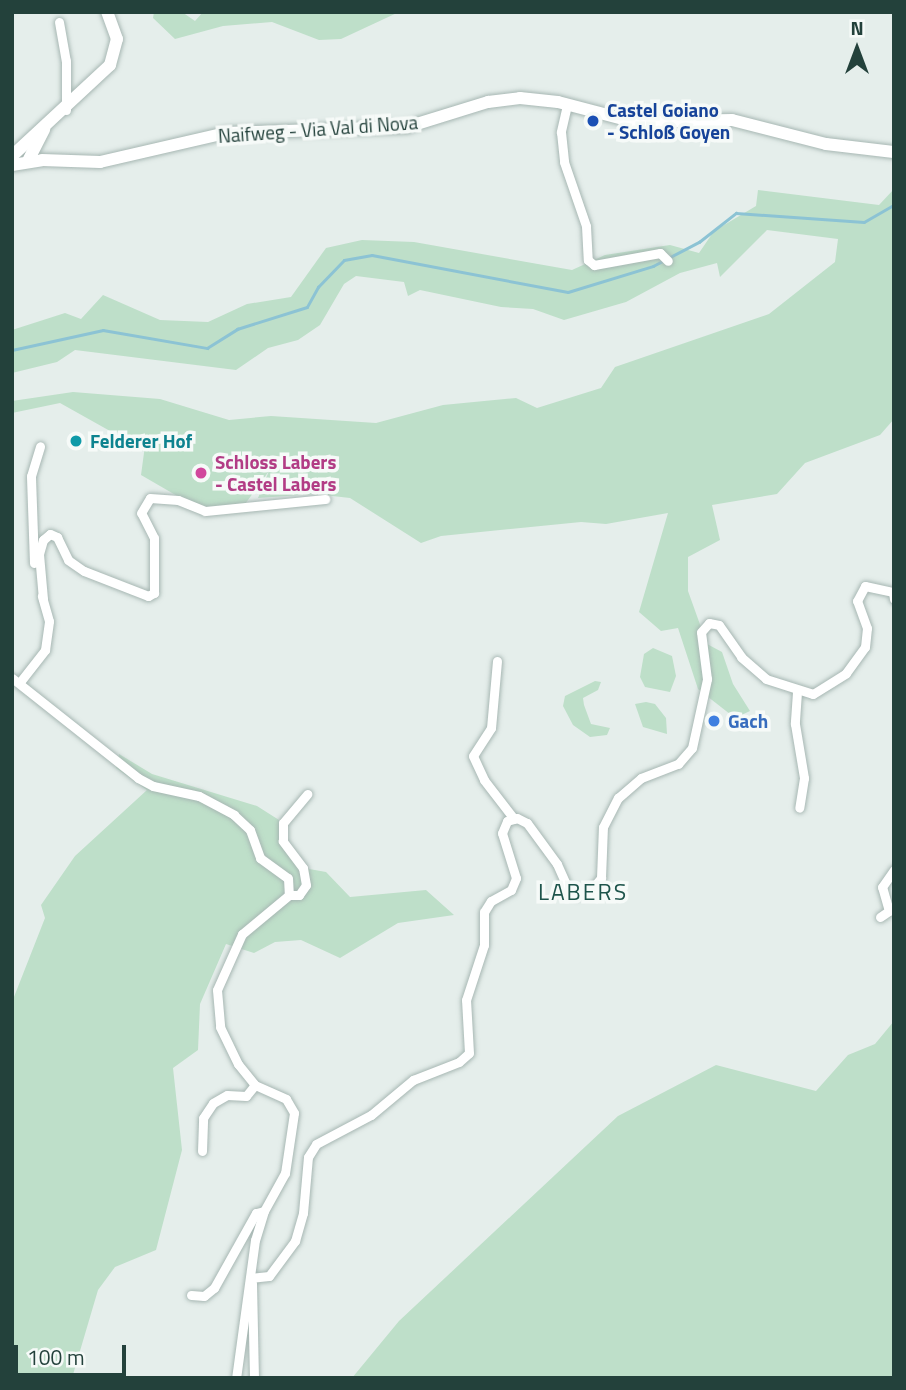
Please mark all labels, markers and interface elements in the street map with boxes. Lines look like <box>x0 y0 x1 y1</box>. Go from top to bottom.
text: N <box>850 13 864 42</box>
north arrow <box>822 14 892 84</box>
place label: Castel Goiano - Schloß Goyen <box>607 99 730 143</box>
street label: Naifweg - Via Val di Nova <box>217 111 419 147</box>
marker: Castel Goiano - Schloß Goyen <box>585 113 601 129</box>
place label: Felderer Hof <box>90 430 192 452</box>
marker: Felderer Hof <box>68 433 84 449</box>
place label: Schloss Labers - Castel Labers <box>215 451 337 495</box>
marker: Schloss Labers - Castel Labers <box>193 465 209 481</box>
place label: Gach <box>728 710 768 732</box>
marker: Gach <box>706 713 722 729</box>
district label: LABERS <box>539 878 627 906</box>
scale bar <box>18 1330 130 1374</box>
text: 100 m <box>27 1341 84 1373</box>

